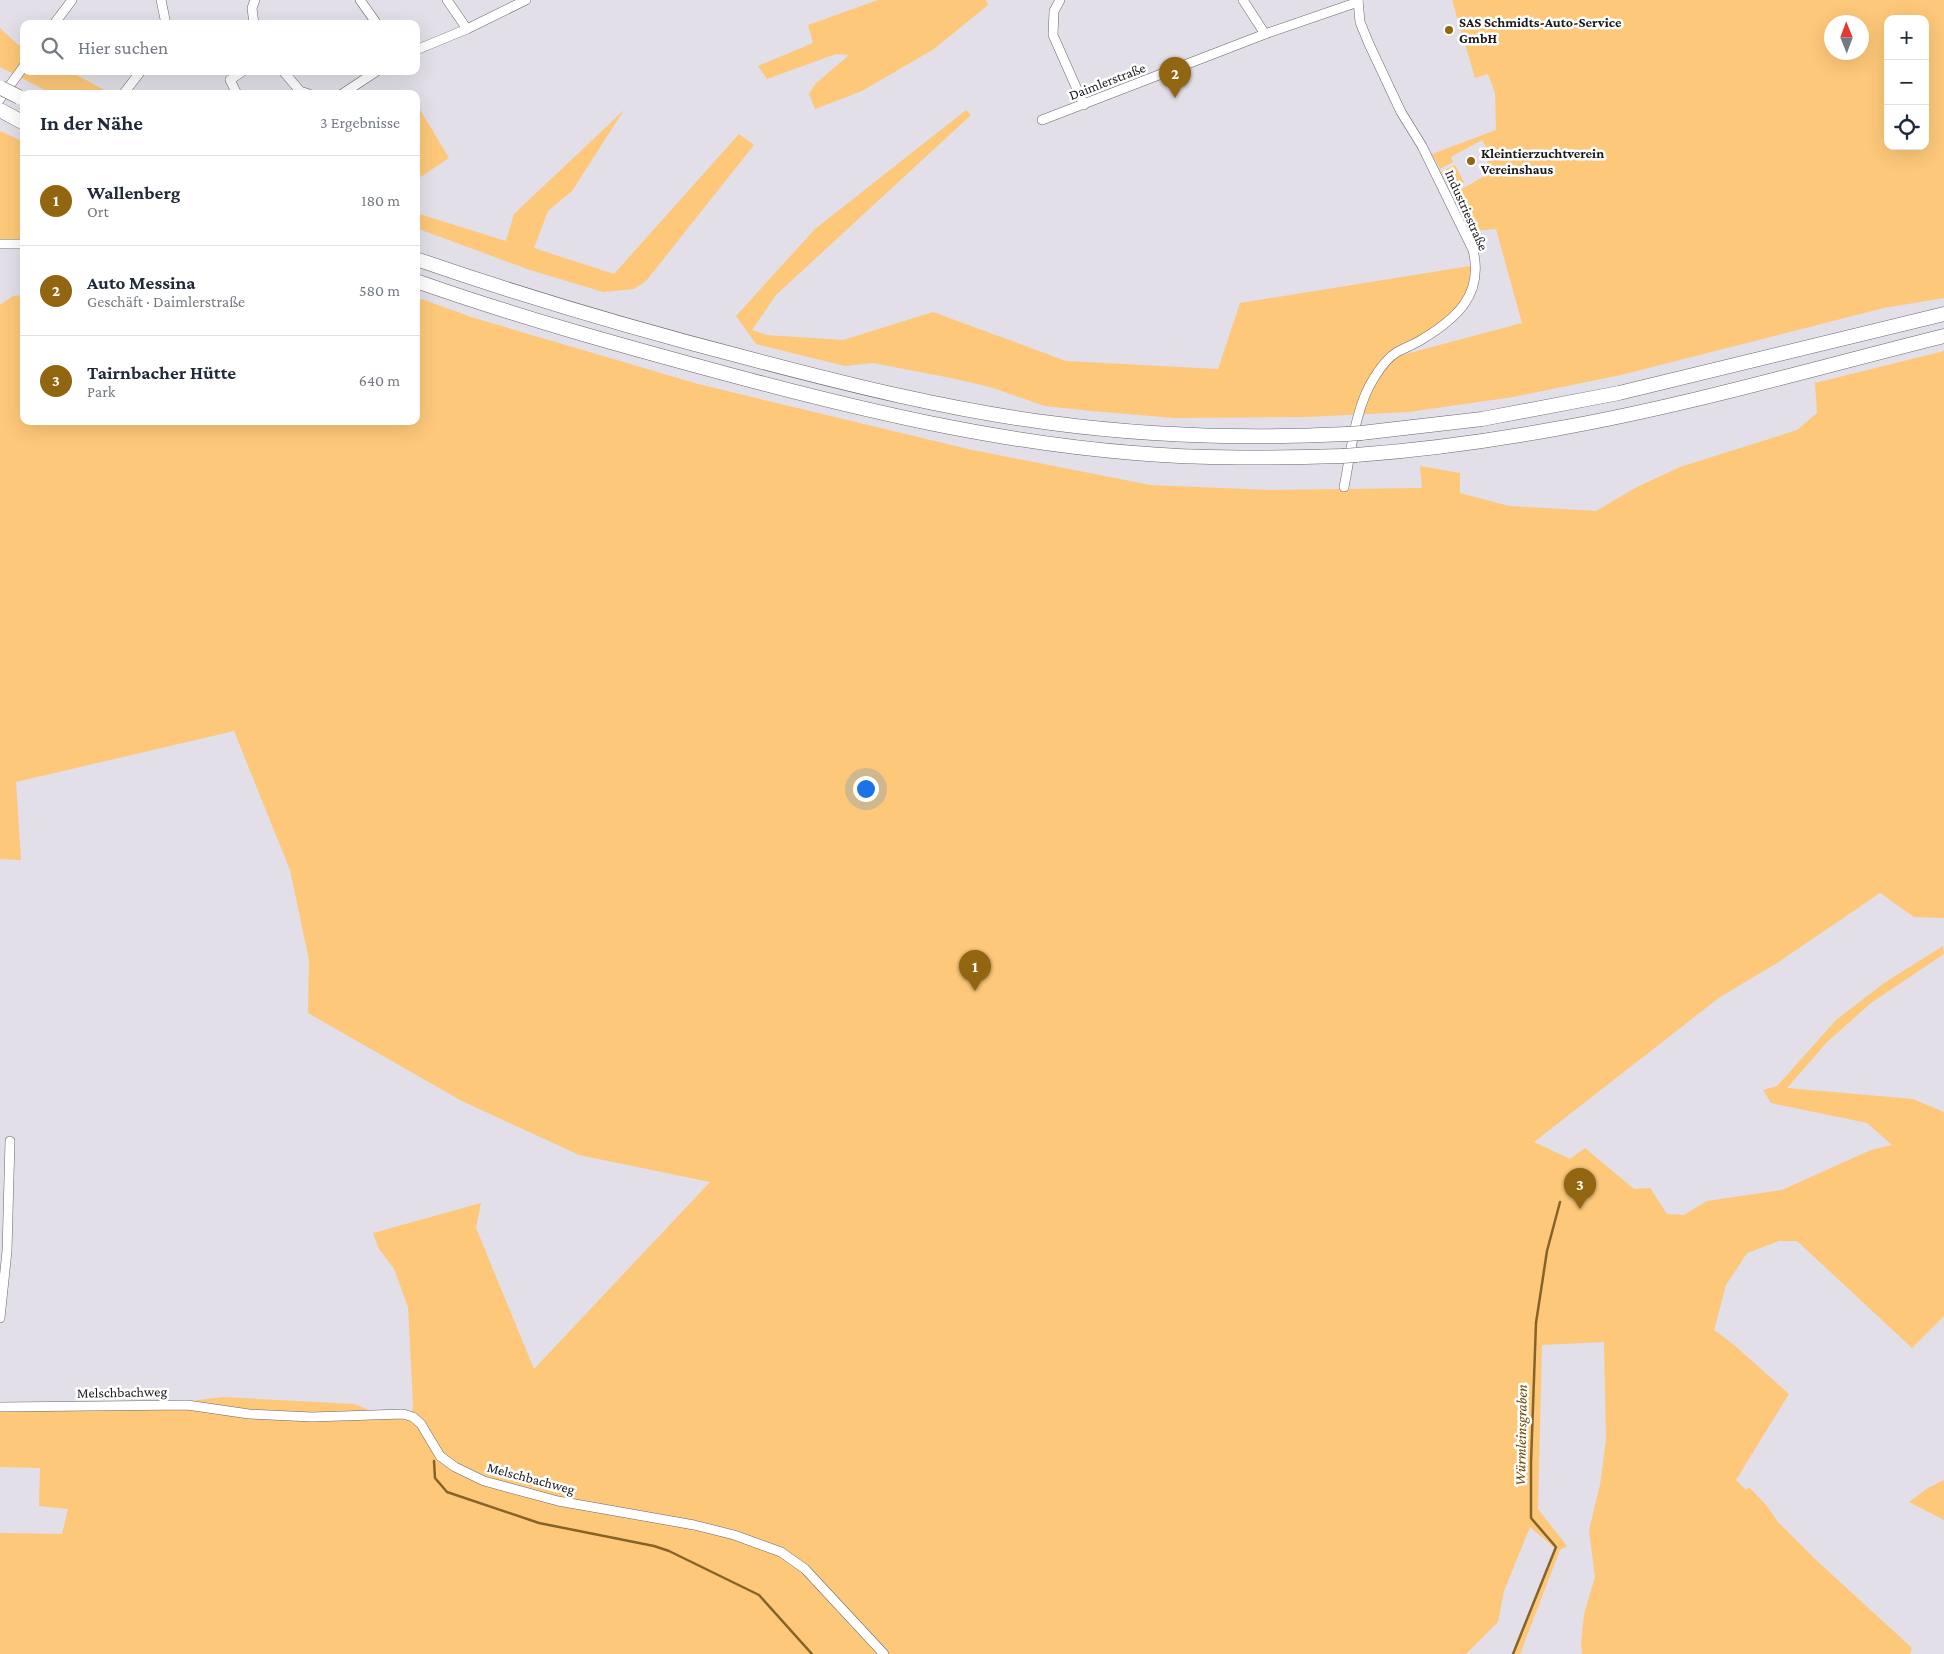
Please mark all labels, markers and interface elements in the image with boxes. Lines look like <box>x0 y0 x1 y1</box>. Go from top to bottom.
place label: SAS Schmidts-Auto-Service GmbH <box>1459 14 1622 46</box>
north arrow <box>1824 15 1869 60</box>
map controls <box>1884 15 1929 150</box>
button: + <box>1884 15 1929 60</box>
search box <box>20 20 420 75</box>
marker: SAS Schmidts-Auto-Service GmbH <box>1443 24 1455 36</box>
icon: search <box>38 34 66 62</box>
text: Hier suchen <box>78 37 168 58</box>
pin: 2 <box>1159 57 1191 98</box>
street label: Daimlerstraße <box>1066 59 1148 103</box>
button: − <box>1884 60 1929 105</box>
button: locate <box>1884 105 1929 150</box>
text: In der Nähe <box>40 111 143 135</box>
text: 3 Ergebnisse <box>320 114 400 131</box>
place label: Kleintierzuchtverein Vereinshaus <box>1480 145 1604 177</box>
marker: Kleintierzuchtverein Vereinshaus <box>1465 155 1477 167</box>
street label: Industriestraße <box>1442 167 1492 253</box>
text: Wallenberg <box>87 182 180 203</box>
text: 1 <box>53 192 59 209</box>
text: 180 m <box>361 192 400 209</box>
text: Ort <box>87 203 109 220</box>
text: Auto Messina <box>87 272 196 293</box>
text: 2 <box>52 282 60 299</box>
text: 580 m <box>359 282 400 299</box>
text: Geschäft · Daimlerstraße <box>87 293 245 310</box>
text: Tairnbacher Hütte <box>87 362 236 383</box>
text: 3 <box>52 372 60 389</box>
text: 640 m <box>359 372 400 389</box>
text: Park <box>87 383 115 400</box>
your location <box>853 776 879 802</box>
pin: 1 <box>959 950 991 991</box>
pin: 3 <box>1564 1168 1596 1209</box>
street label: Melschbachweg <box>77 1383 167 1401</box>
water label: Würmleinsgraben <box>1512 1384 1531 1486</box>
street label: Melschbachweg <box>485 1459 577 1497</box>

